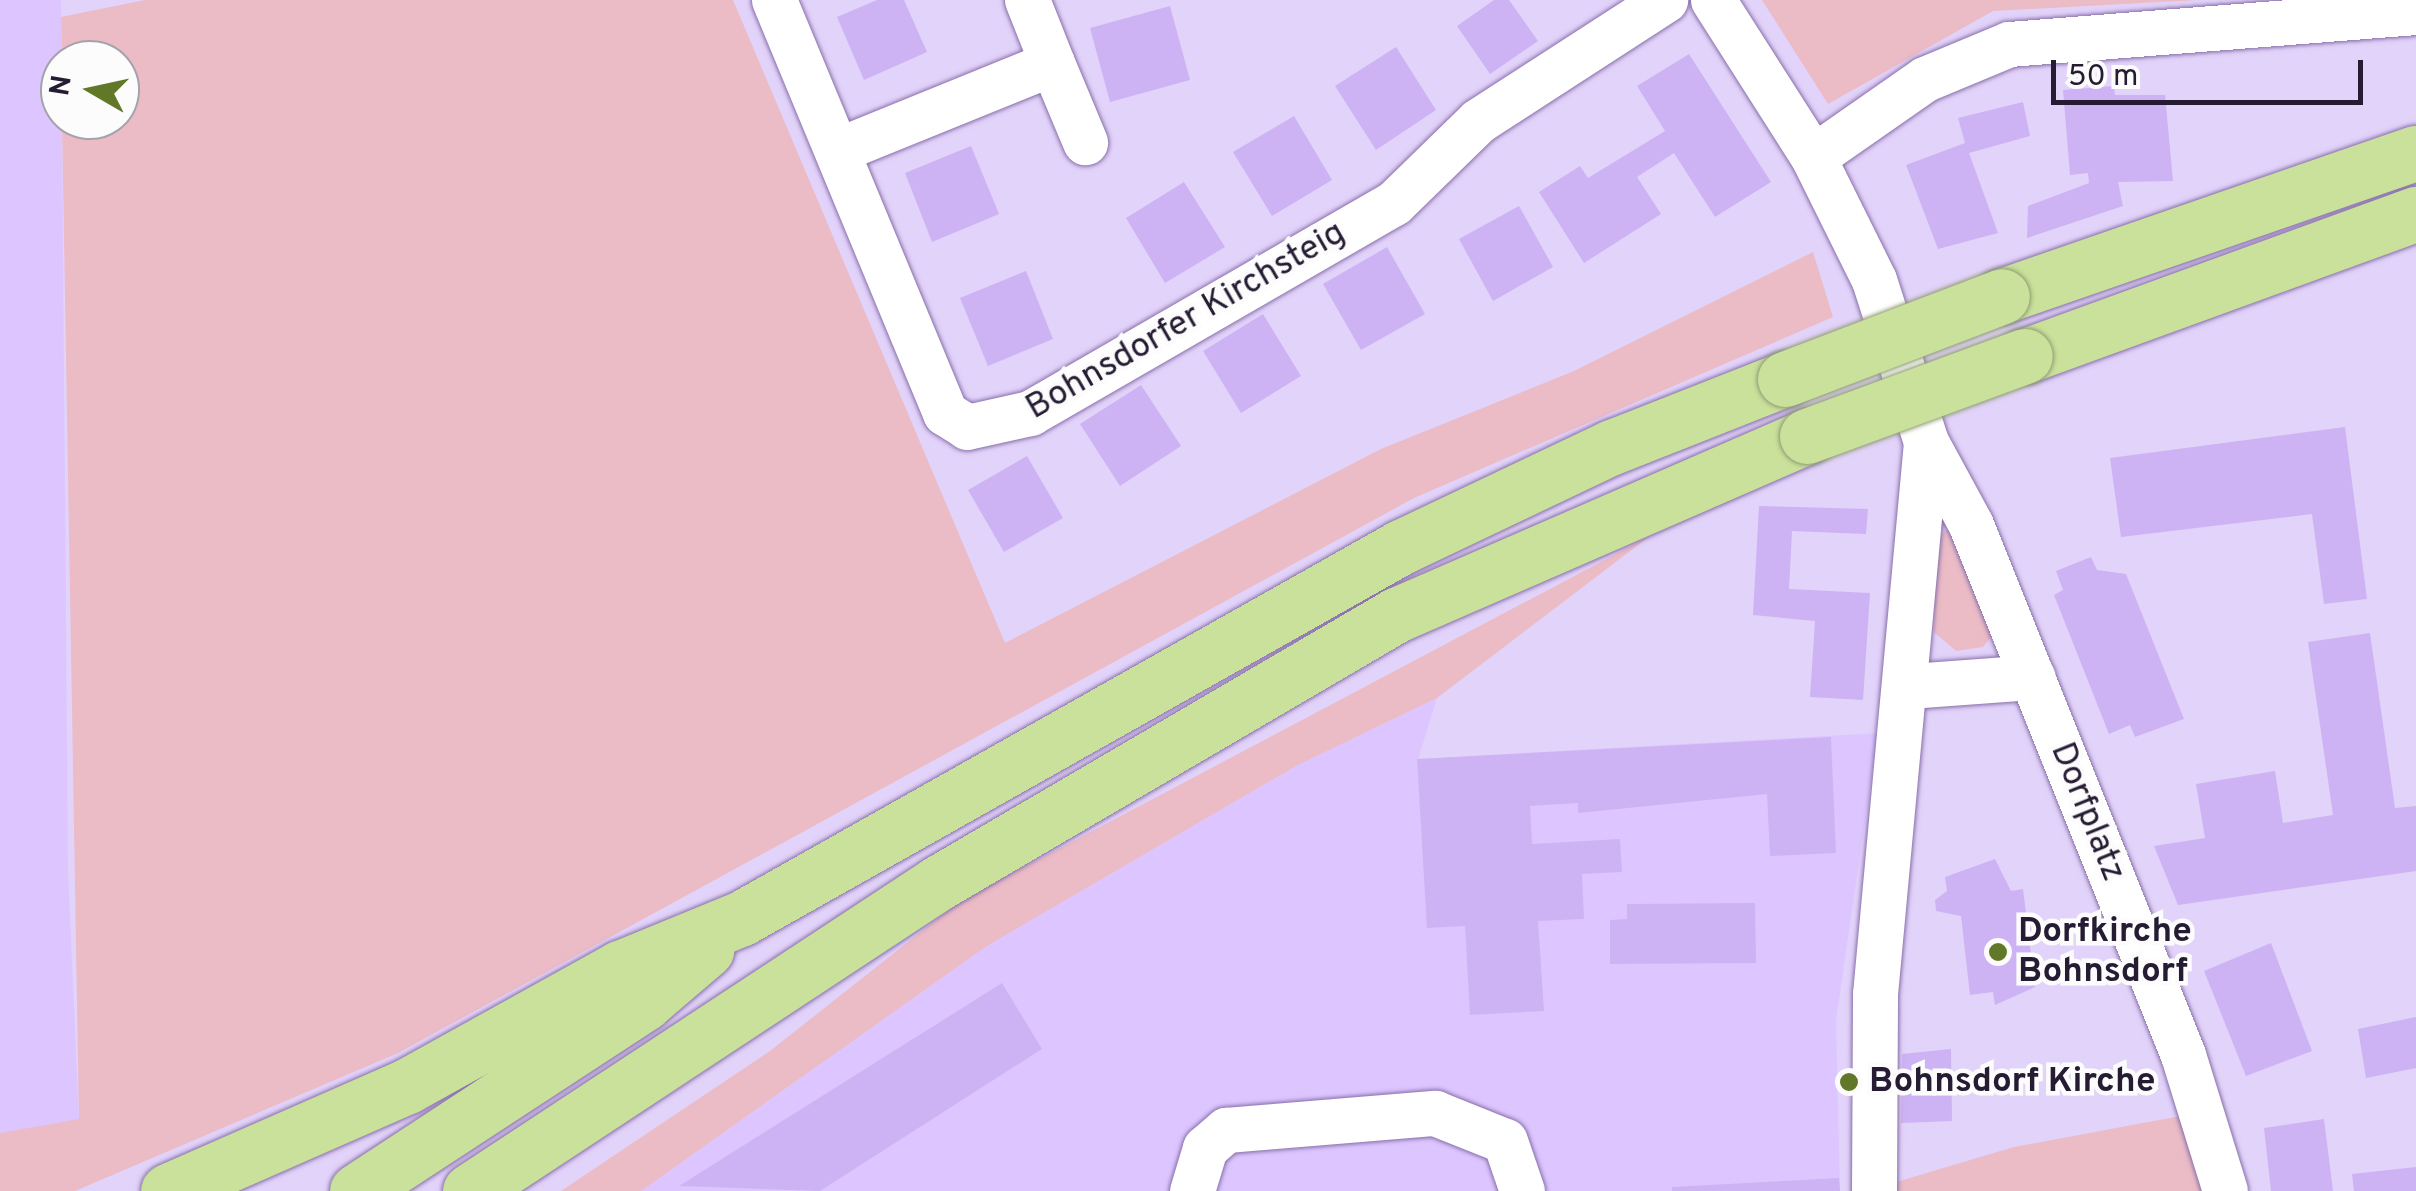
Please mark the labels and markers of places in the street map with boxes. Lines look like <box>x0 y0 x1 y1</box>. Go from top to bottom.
place label: Dorfkirche Bohnsdorf <box>2018 911 2192 993</box>
marker: Dorfkirche Bohnsdorf <box>1987 941 2009 963</box>
place label: Bohnsdorf Kirche <box>1869 1061 2155 1103</box>
marker: Bohnsdorf Kirche <box>1838 1071 1860 1093</box>

